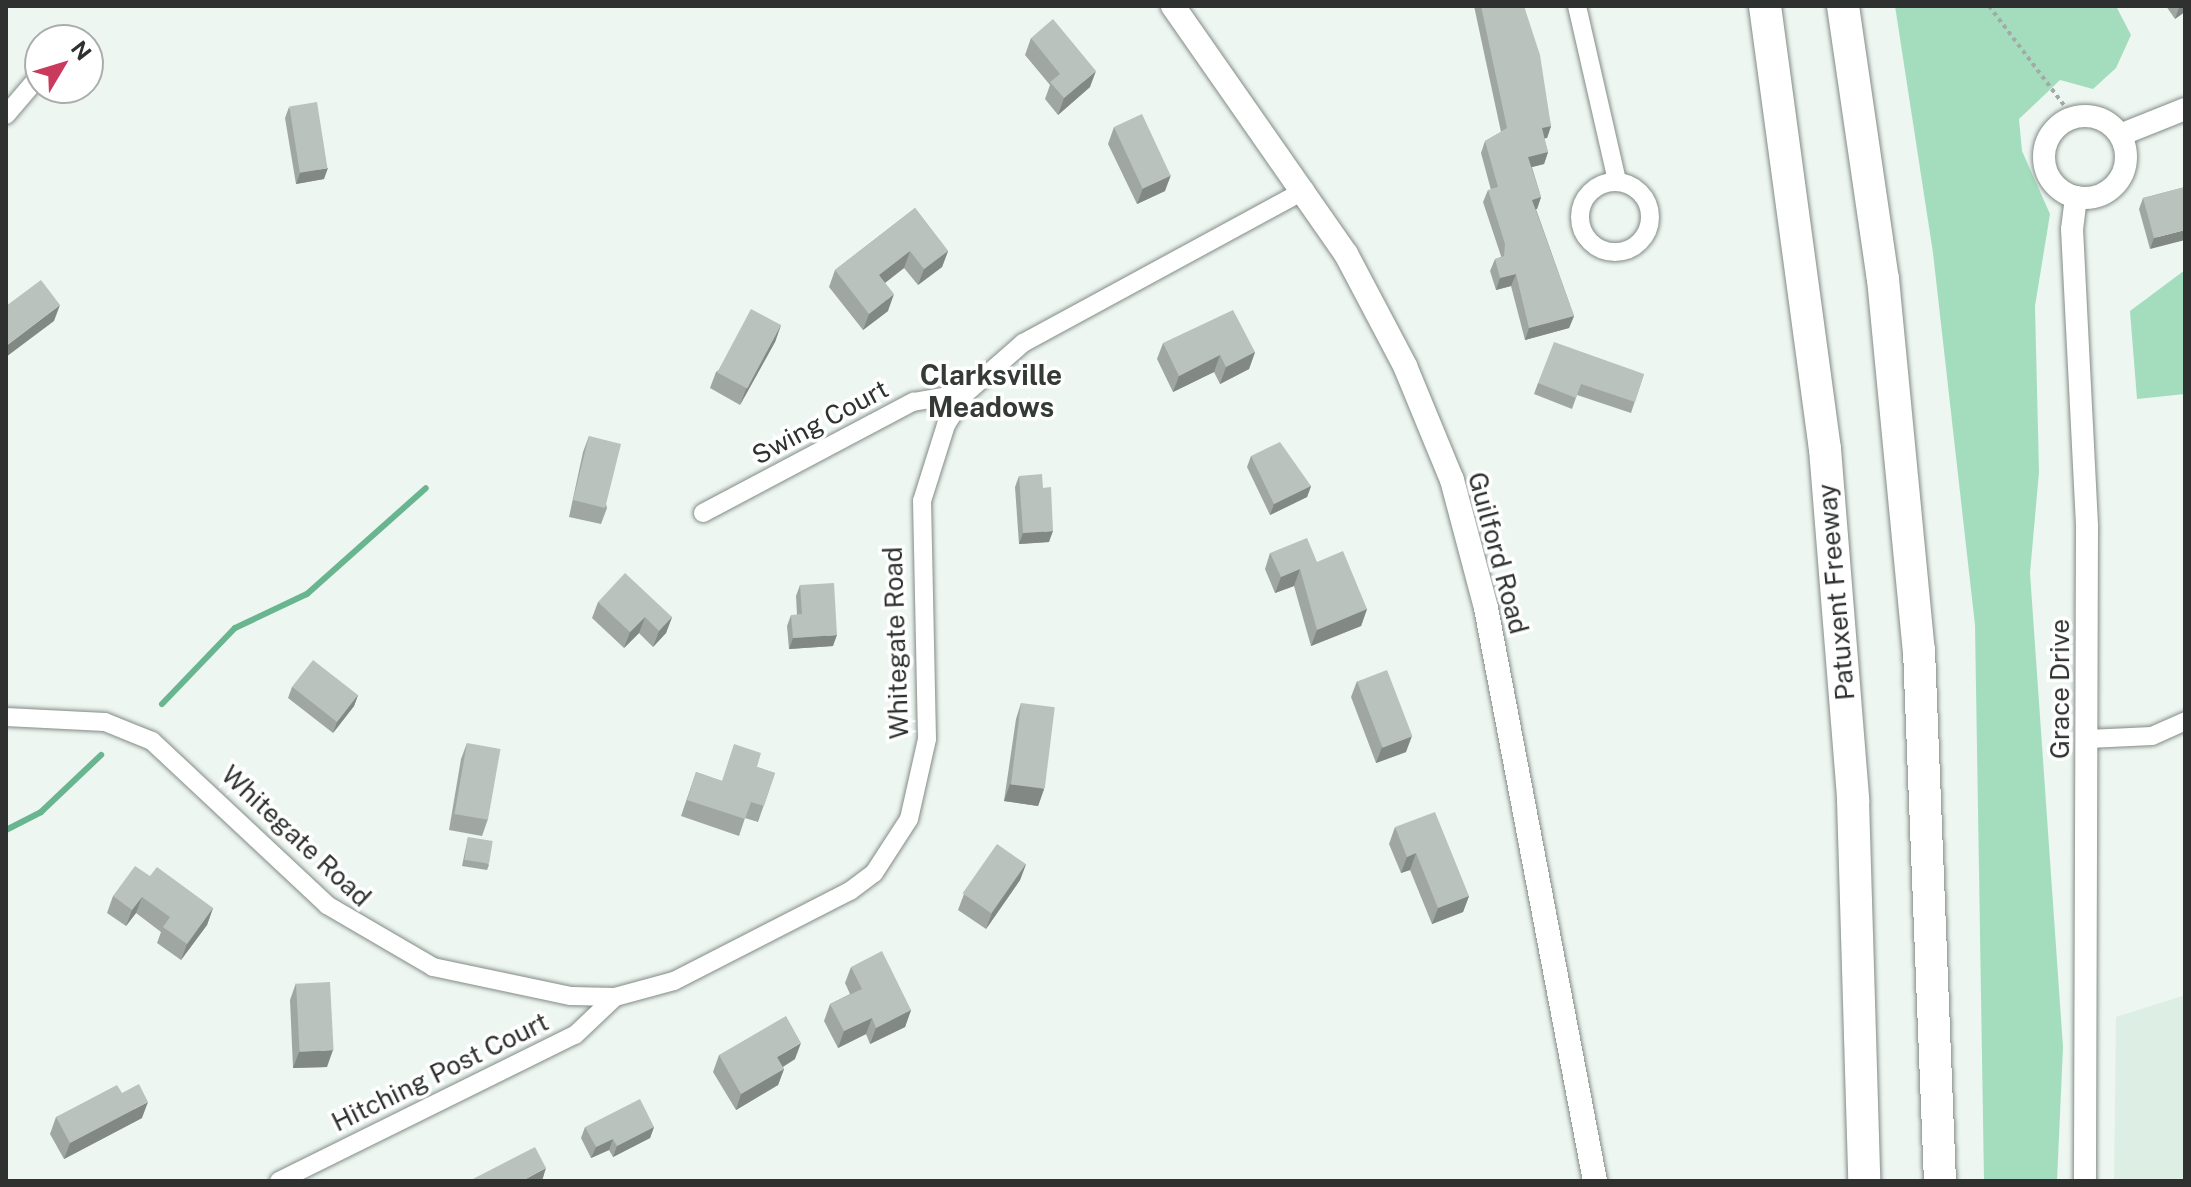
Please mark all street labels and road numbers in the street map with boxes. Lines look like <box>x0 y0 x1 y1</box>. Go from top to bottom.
street label: Swing Court <box>747 373 893 471</box>
street label: Guilford Road <box>1461 469 1535 637</box>
street label: Patuxent Freeway <box>1811 482 1861 702</box>
street label: Whitegate Road <box>877 546 915 740</box>
street label: Grace Drive <box>2044 619 2076 759</box>
street label: Whitegate Road <box>215 759 377 913</box>
street label: Hitching Post Court <box>327 1006 553 1138</box>

